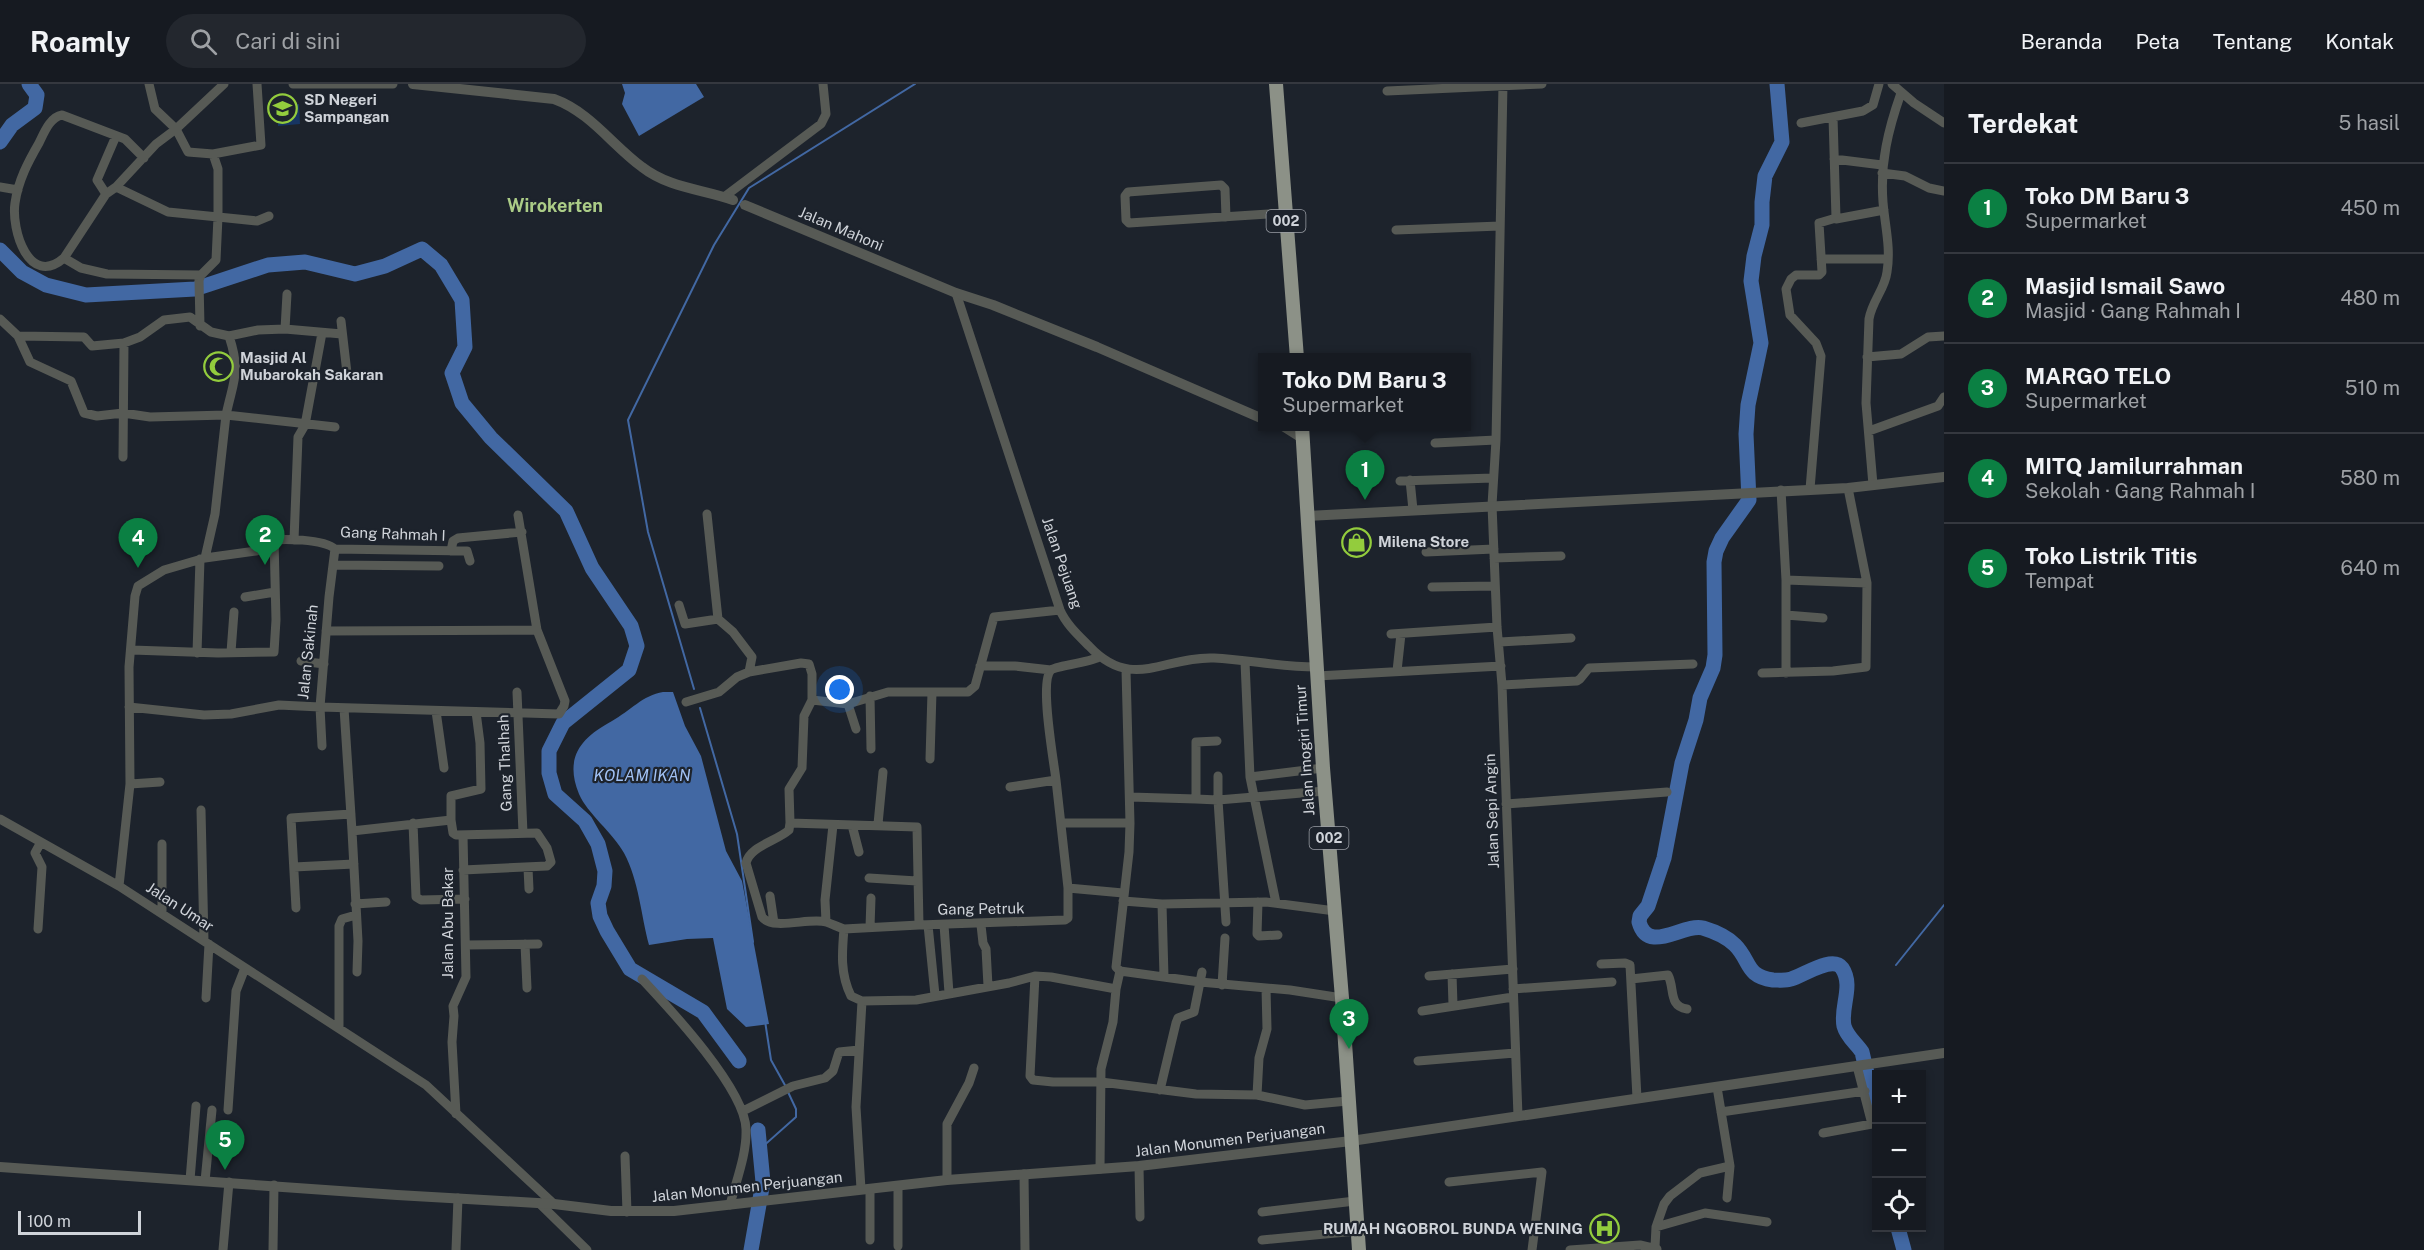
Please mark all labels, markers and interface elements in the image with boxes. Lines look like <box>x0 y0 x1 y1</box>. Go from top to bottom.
search box <box>166 14 586 68</box>
text: Roamly <box>30 25 130 58</box>
icon: search <box>187 25 220 58</box>
text: Cari di sini <box>235 28 340 54</box>
text: Beranda <box>2021 29 2102 54</box>
text: Peta <box>2135 29 2180 54</box>
text: Tentang <box>2213 29 2292 54</box>
text: Kontak <box>2325 29 2394 54</box>
place label: SD Negeri Sampangan <box>304 91 389 125</box>
school or university icon: SD Negeri Sampangan <box>267 93 299 125</box>
text: Terdekat <box>1968 108 2078 139</box>
text: 5 hasil <box>2339 111 2400 135</box>
text: Toko DM Baru 3 <box>2025 183 2190 209</box>
district label: Wirokerten <box>507 195 603 216</box>
text: 1 <box>1983 196 1992 220</box>
text: 450 m <box>2340 196 2400 220</box>
street label: Jalan Mahoni <box>796 203 886 254</box>
text: Supermarket <box>2025 209 2147 233</box>
road number: 002 <box>1266 210 1306 232</box>
text: Masjid Ismail Sawo <box>2025 273 2225 299</box>
text: 2 <box>1981 286 1994 310</box>
text: 480 m <box>2340 286 2400 310</box>
text: Masjid · Gang Rahmah I <box>2025 299 2241 323</box>
place label: Masjid Al Mubarokah Sakaran <box>240 349 384 383</box>
mosque icon: Masjid Al Mubarokah Sakaran <box>203 351 235 383</box>
popup <box>1258 353 1471 431</box>
text: MARGO TELO <box>2025 363 2171 389</box>
text: Toko DM Baru 3 <box>1282 367 1447 393</box>
text: 3 <box>1981 376 1994 400</box>
text: 510 m <box>2345 376 2400 400</box>
text: Supermarket <box>2025 389 2147 413</box>
text: Supermarket <box>1282 393 1404 417</box>
pin: 1 <box>1346 450 1384 500</box>
text: MITQ Jamilurrahman <box>2025 453 2243 479</box>
text: 4 <box>1981 466 1994 490</box>
text: 580 m <box>2340 466 2400 490</box>
text: Sekolah · Gang Rahmah I <box>2025 479 2255 503</box>
street label: Jalan Pejuang <box>1039 515 1086 611</box>
pin: 2 <box>246 516 284 565</box>
pin: 4 <box>118 518 158 568</box>
street label: Gang Rahmah I <box>340 523 446 544</box>
shop icon: Milena Store <box>1341 526 1373 558</box>
place label: Milena Store <box>1378 533 1469 550</box>
text: Toko Listrik Titis <box>2025 543 2197 569</box>
text: 5 <box>1981 556 1994 580</box>
text: 640 m <box>2341 556 2400 580</box>
text: Tempat <box>2025 569 2094 593</box>
street label: Jalan Sakinah <box>294 604 321 700</box>
your location <box>825 675 854 704</box>
street label: Jalan Imogiri Timur <box>1291 684 1318 816</box>
street label: Gang Thalhah <box>494 714 515 812</box>
street label: Jalan Sepi Angin <box>1481 753 1502 869</box>
water label: KOLAM IKAN <box>593 766 691 785</box>
road number: 002 <box>1310 827 1348 849</box>
street label: Jalan Abu Bakar <box>439 867 456 979</box>
street label: Jalan Umar <box>143 879 217 935</box>
street label: Gang Petruk <box>937 899 1025 918</box>
pin: 3 <box>1330 1000 1368 1049</box>
map controls <box>1872 1070 1926 1232</box>
button: + <box>1872 1070 1926 1124</box>
street label: Jalan Monumen Perjuangan <box>1134 1119 1326 1160</box>
pin: 5 <box>206 1120 244 1170</box>
button: − <box>1872 1124 1926 1178</box>
street label: Jalan Monumen Perjuangan <box>651 1168 843 1205</box>
button: locate <box>1872 1178 1926 1232</box>
scale bar <box>18 1208 141 1236</box>
text: 100 m <box>27 1212 71 1231</box>
hospital icon: RUMAH NGOBROL BUNDA WENING <box>1588 1213 1620 1245</box>
place label: RUMAH NGOBROL BUNDA WENING <box>1323 1220 1583 1237</box>

